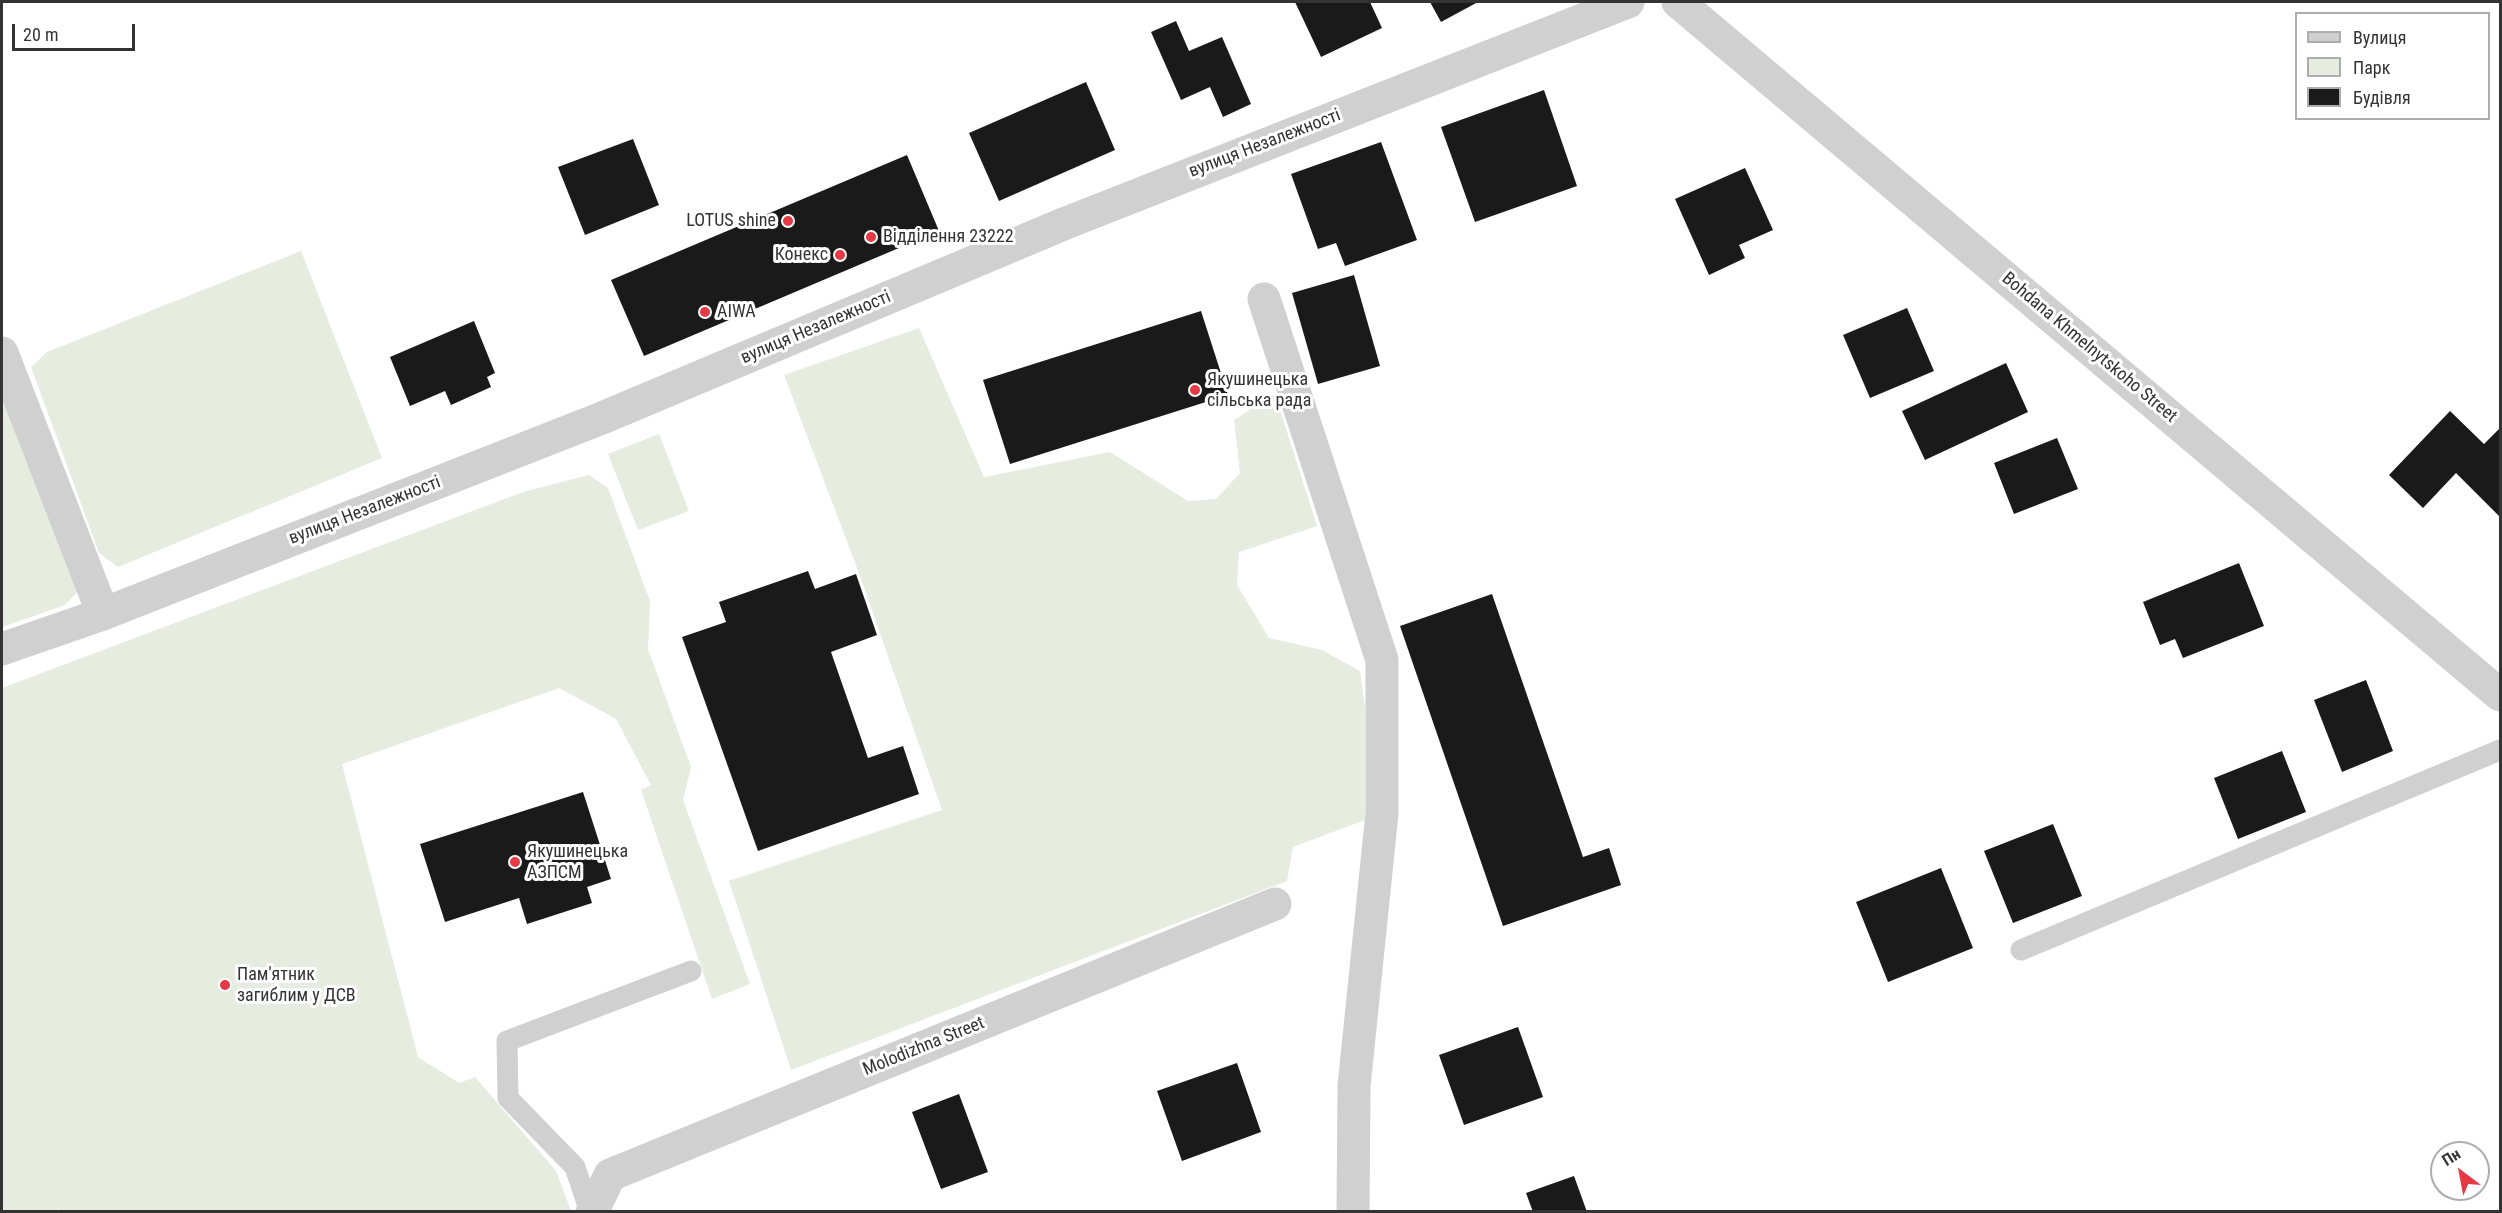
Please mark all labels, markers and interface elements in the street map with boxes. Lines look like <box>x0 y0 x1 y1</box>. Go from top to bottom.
scale bar <box>15 12 138 50</box>
legend <box>2295 12 2490 120</box>
text: 20 m <box>23 24 58 45</box>
text: Вулиця <box>2353 27 2407 48</box>
text: Парк <box>2353 57 2390 78</box>
text: Будівля <box>2353 87 2411 108</box>
street label: вулиця Незалежності <box>1186 105 1344 183</box>
place label: LOTUS shine <box>686 210 776 232</box>
marker: LOTUS shine <box>781 214 795 228</box>
place label: Відділення 23222 <box>883 226 1014 248</box>
marker: Відділення 23222 <box>864 230 878 244</box>
place label: Конекс <box>775 244 828 266</box>
marker: Конекс <box>833 248 847 262</box>
street label: Bohdana Khmelnytskoho Street <box>1997 268 2181 428</box>
street label: вулиця Незалежності <box>738 287 894 369</box>
place label: AIWA <box>717 301 756 323</box>
marker: AIWA <box>698 305 712 319</box>
place label: Якушинецька сільська рада <box>1207 369 1311 412</box>
marker: Якушинецька сільська рада <box>1188 383 1202 397</box>
street label: вулиця Незалежності <box>286 472 444 550</box>
place label: Якушинецька АЗПСМ <box>527 841 628 884</box>
marker: Якушинецька АЗПСМ <box>508 855 522 869</box>
place label: Пам'ятник загиблим у ДСВ <box>237 964 356 1006</box>
marker: Пам'ятник загиблим у ДСВ <box>218 978 232 992</box>
street label: Molodizhna Street <box>860 1013 988 1081</box>
north arrow <box>2430 1141 2490 1201</box>
text: Пн <box>2439 1144 2464 1170</box>

